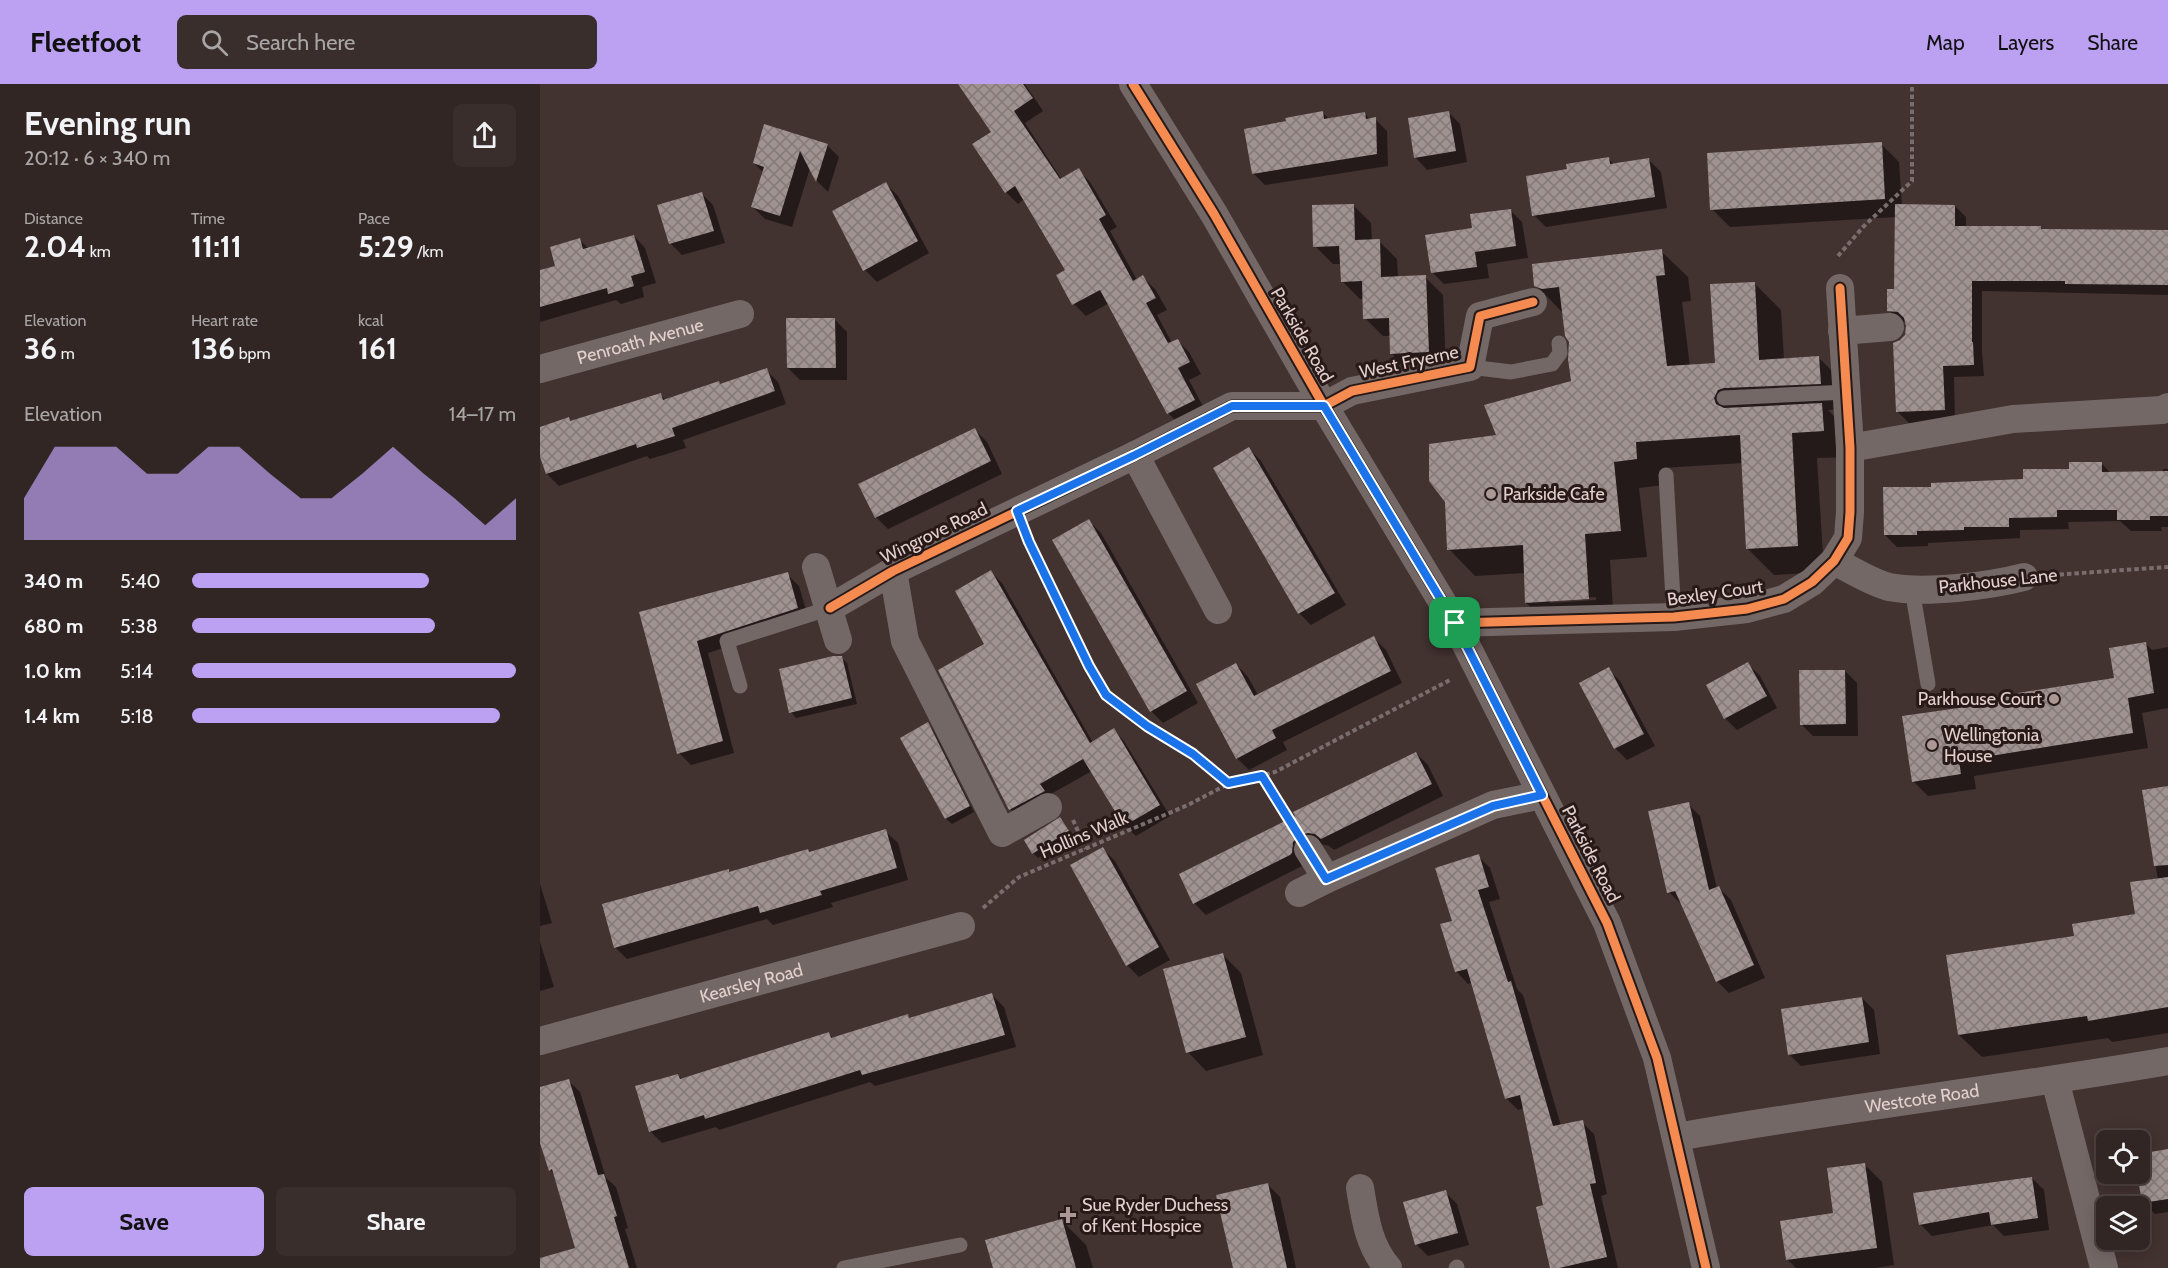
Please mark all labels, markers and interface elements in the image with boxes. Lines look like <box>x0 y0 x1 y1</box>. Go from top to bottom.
search box <box>177 15 597 69</box>
text: Fleetfoot <box>30 25 141 59</box>
icon: search <box>198 26 231 59</box>
text: Search here <box>246 29 355 56</box>
text: Map <box>1926 30 1965 55</box>
text: Layers <box>1998 30 2054 55</box>
text: Share <box>2087 30 2138 55</box>
text: Evening run <box>24 103 191 143</box>
button: share <box>453 104 516 167</box>
text: 20:12 · 6 × 340 m <box>24 146 170 170</box>
text: Distance <box>24 209 83 228</box>
text: Time <box>191 209 225 228</box>
text: Pace <box>358 209 390 228</box>
text: 2.04 <box>24 228 86 265</box>
text: 11:11 <box>191 228 242 265</box>
text: 5:29 <box>358 228 414 265</box>
text: km <box>86 242 111 261</box>
text: /km <box>414 242 443 261</box>
street label: Parkside Road <box>1266 284 1338 386</box>
text: Elevation <box>24 311 87 330</box>
text: Heart rate <box>191 311 258 330</box>
text: kcal <box>358 311 384 330</box>
street label: Penroath Avenue <box>575 314 706 369</box>
text: 36 <box>24 330 57 367</box>
text: 136 <box>191 330 235 367</box>
text: 161 <box>358 330 397 367</box>
street label: West Fryerne <box>1358 341 1460 383</box>
text: m <box>57 344 75 363</box>
text: bpm <box>235 344 271 363</box>
text: Elevation <box>24 402 102 426</box>
text: 14–17 m <box>449 402 516 426</box>
place label: Parkside Cafe <box>1503 483 1605 505</box>
marker: Parkside Cafe <box>1484 487 1498 501</box>
street label: Wingrove Road <box>877 498 991 568</box>
street label: Parkhouse Lane <box>1938 564 2058 598</box>
text: 340 m <box>24 569 83 593</box>
text: 5:40 <box>120 569 161 593</box>
street label: Bexley Court <box>1666 575 1764 611</box>
pin <box>1429 597 1480 648</box>
icon: arrive <box>1438 606 1471 639</box>
text: 680 m <box>24 614 83 638</box>
text: 5:38 <box>120 614 158 638</box>
text: 1.0 km <box>24 659 81 683</box>
text: 5:14 <box>120 659 153 683</box>
place label: Parkhouse Court <box>1918 688 2042 710</box>
marker: Parkhouse Court <box>2047 692 2061 706</box>
text: 1.4 km <box>24 704 80 728</box>
text: 5:18 <box>120 704 154 728</box>
place label: Wellingtonia House <box>1944 724 2040 767</box>
marker: Wellingtonia House <box>1925 738 1939 752</box>
street label: Parkside Road <box>1557 802 1625 906</box>
street label: Hollins Walk <box>1037 806 1132 863</box>
street label: Kearsley Road <box>697 959 805 1008</box>
street label: Westcote Road <box>1863 1080 1981 1118</box>
map controls <box>2096 1130 2150 1250</box>
button: locate <box>2096 1130 2150 1184</box>
button: Save <box>24 1187 264 1256</box>
button: Share <box>276 1187 516 1256</box>
place label: Sue Ryder Duchess of Kent Hospice <box>1082 1194 1228 1237</box>
button: layers <box>2096 1196 2150 1250</box>
marker: Sue Ryder Duchess of Kent Hospice <box>1059 1206 1077 1224</box>

